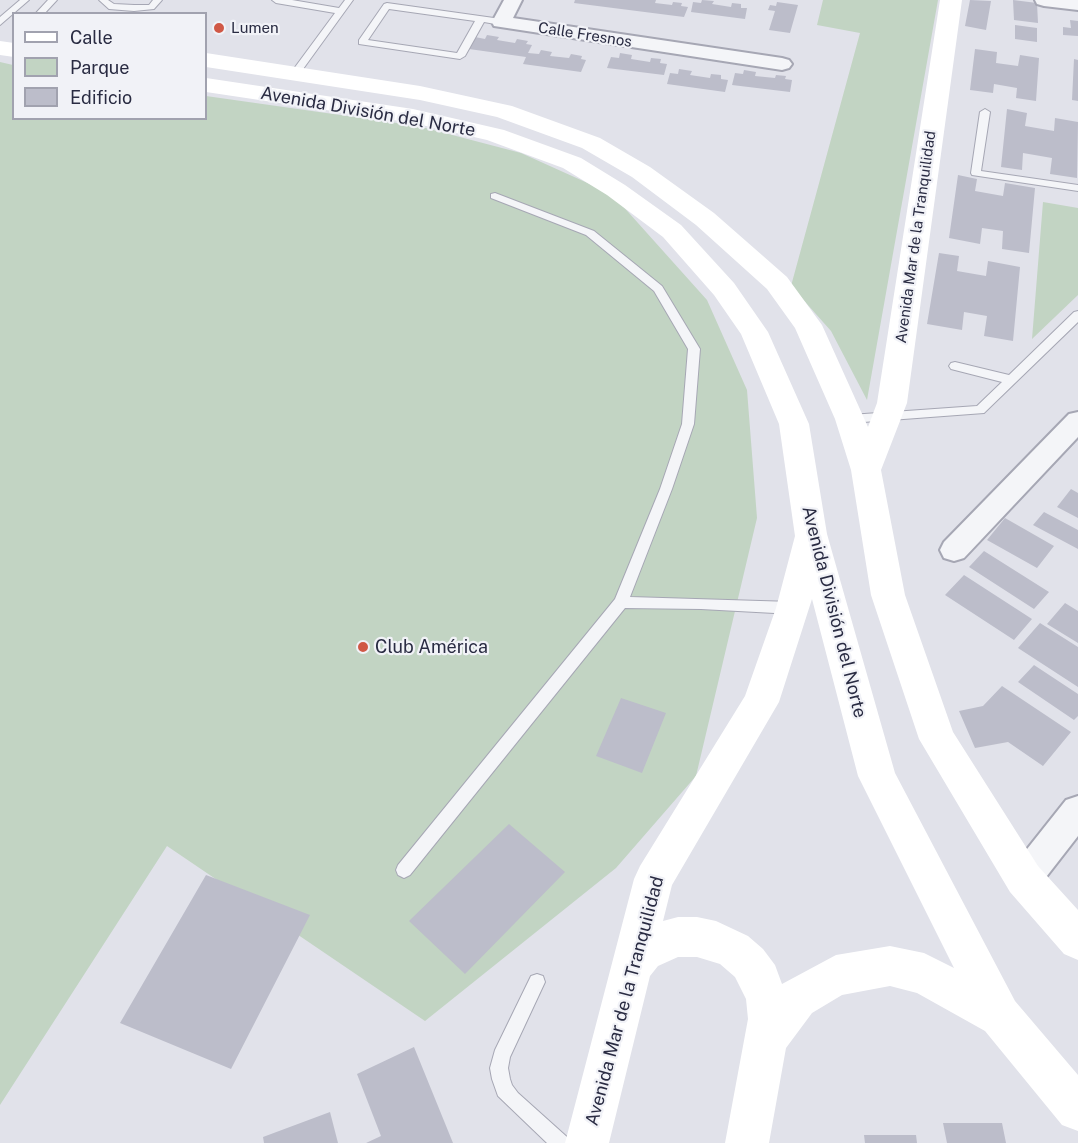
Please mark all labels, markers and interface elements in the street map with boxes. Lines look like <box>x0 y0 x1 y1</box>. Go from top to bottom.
legend <box>12 12 207 120</box>
place label: Lumen <box>231 19 279 37</box>
street label: Calle Fresnos <box>537 19 633 51</box>
marker: Lumen <box>212 21 226 35</box>
text: Calle <box>70 27 113 48</box>
text: Parque <box>70 57 130 78</box>
street label: Avenida División del Norte <box>259 82 477 142</box>
text: Edificio <box>70 87 132 108</box>
street label: Avenida Mar de la Tranquilidad <box>892 130 940 344</box>
street label: Avenida División del Norte <box>797 504 871 720</box>
place label: Club América <box>375 636 488 658</box>
marker: Club América <box>356 640 370 654</box>
street label: Avenida Mar de la Tranquilidad <box>581 874 669 1128</box>

